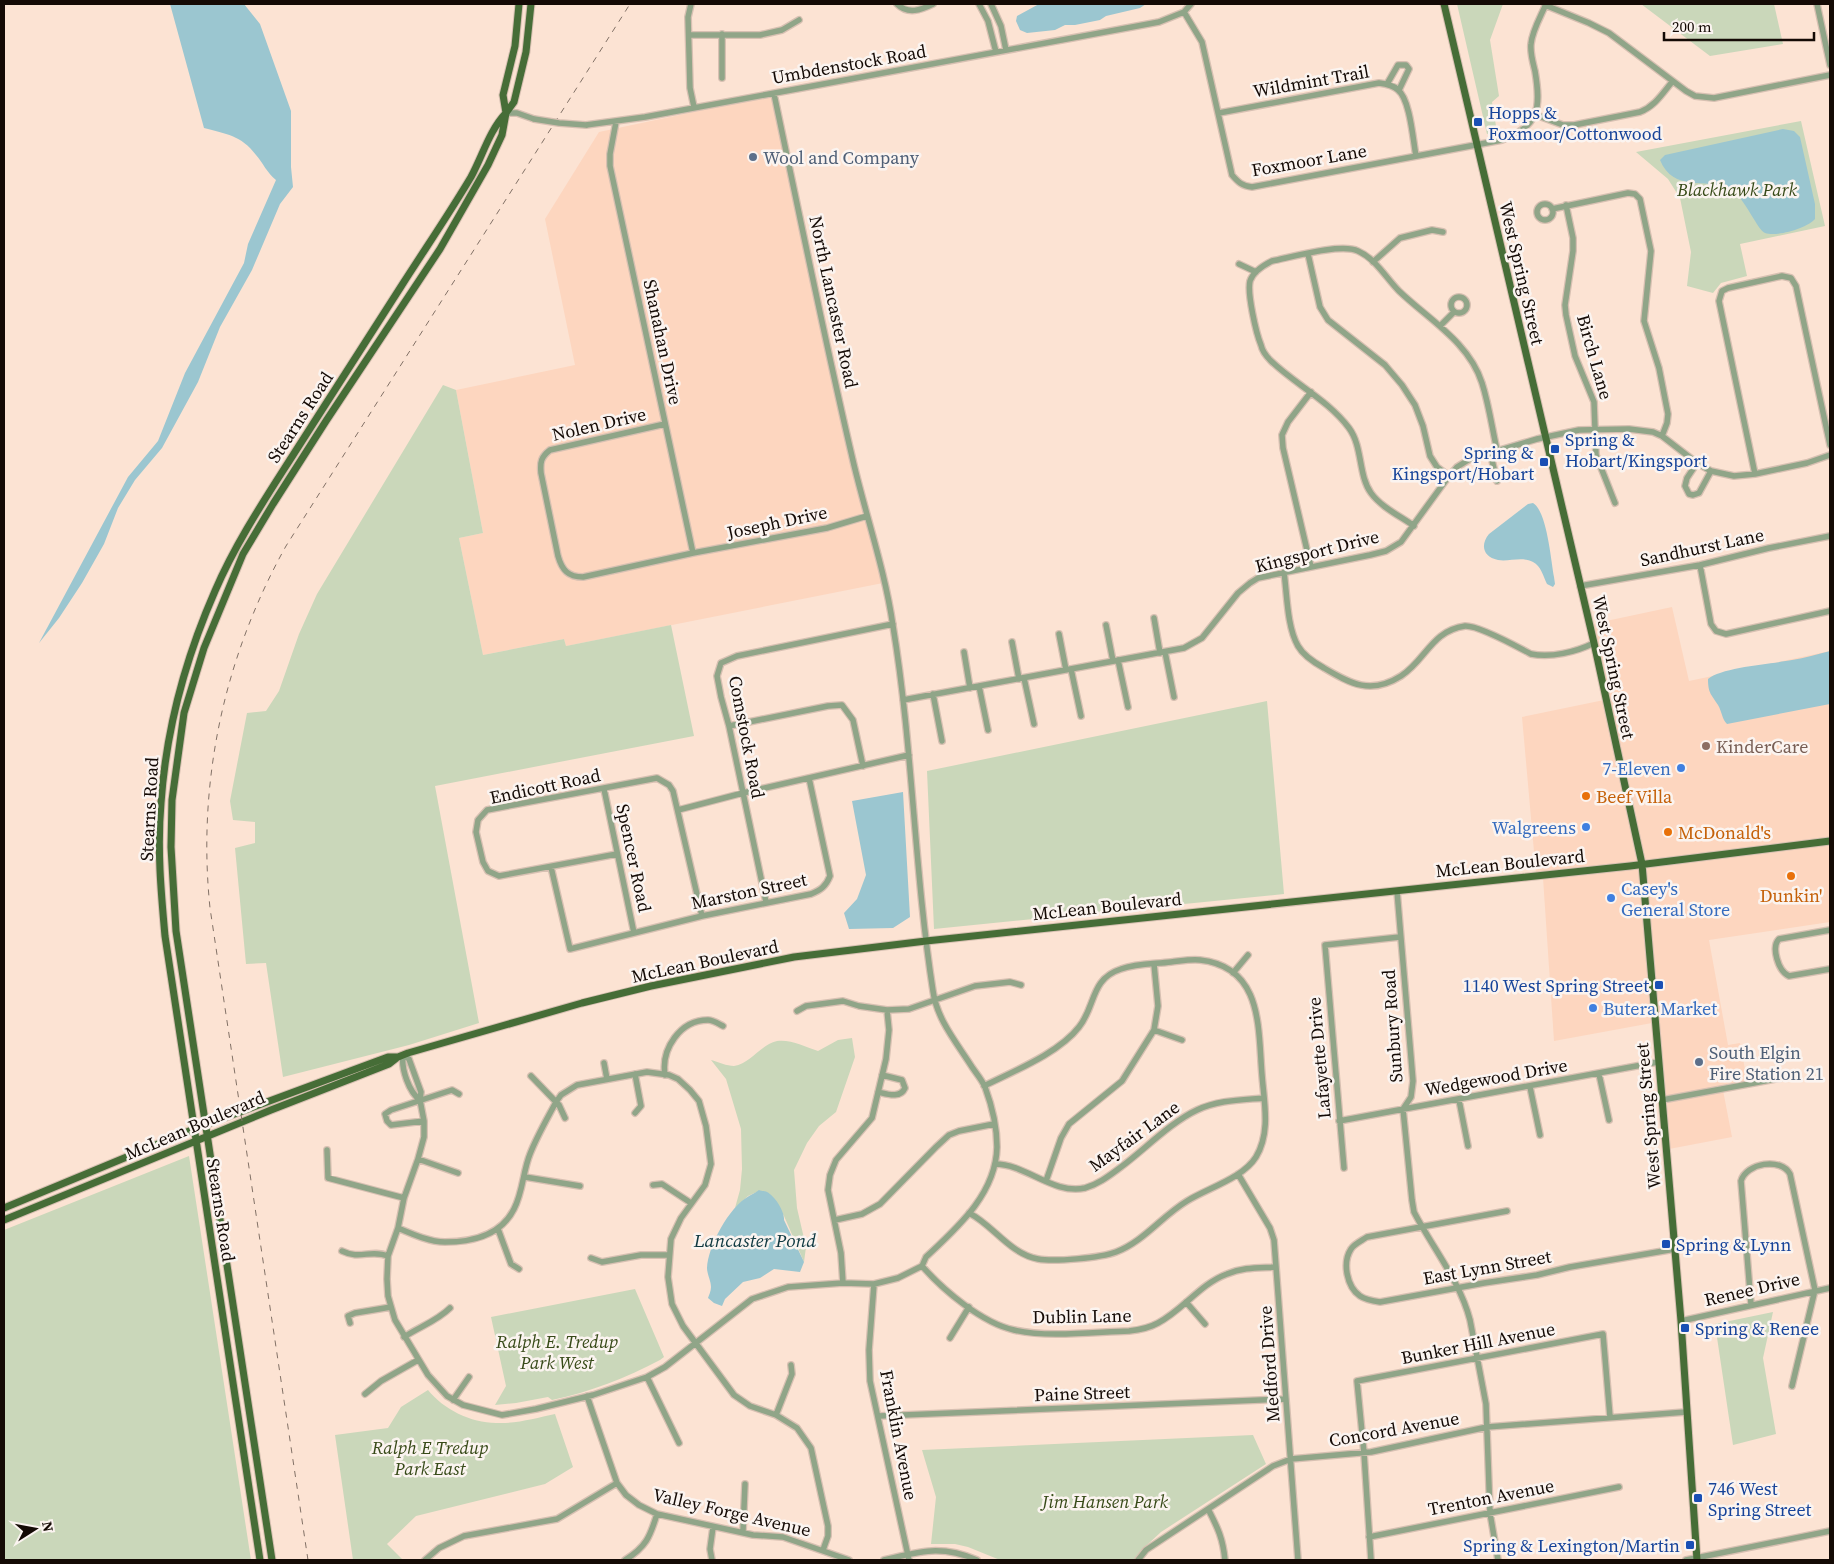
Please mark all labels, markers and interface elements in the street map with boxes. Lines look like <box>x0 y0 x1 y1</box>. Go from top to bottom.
scale bar <box>1664 10 1814 42</box>
text: 200 m <box>1672 16 1712 37</box>
street label: Umbdenstock Road <box>770 38 928 90</box>
street label: Wildmint Trail <box>1251 58 1371 104</box>
place label: Hopps & Foxmoor/Cottonwood <box>1488 100 1662 146</box>
marker: Hopps & Foxmoor/Cottonwood <box>1472 116 1484 128</box>
street label: Foxmoor Lane <box>1250 138 1368 182</box>
place label: Wool and Company <box>763 145 920 170</box>
marker: Wool and Company <box>747 151 759 163</box>
park label: Blackhawk Park <box>1676 177 1797 202</box>
street label: West Spring Street <box>1493 199 1551 347</box>
street label: North Lancaster Road <box>803 213 865 391</box>
street label: Shanahan Drive <box>638 277 688 407</box>
street label: Birch Lane <box>1571 311 1619 403</box>
street label: Stearns Road <box>261 366 339 468</box>
street label: Nolen Drive <box>550 401 648 447</box>
place label: Spring & Hobart/Kingsport <box>1565 427 1707 473</box>
place label: Spring & Kingsport/Hobart <box>1392 440 1534 486</box>
marker: Spring & Hobart/Kingsport <box>1549 443 1561 455</box>
marker: Spring & Kingsport/Hobart <box>1538 456 1550 468</box>
street label: Joseph Drive <box>724 499 829 545</box>
street label: Sandhurst Lane <box>1638 522 1766 572</box>
street label: Kingsport Drive <box>1252 524 1382 578</box>
street label: West Spring Street <box>1587 593 1641 741</box>
street label: Comstock Road <box>723 674 771 800</box>
place label: KinderCare <box>1716 734 1808 759</box>
marker: KinderCare <box>1700 740 1712 752</box>
street label: Stearns Road <box>134 756 164 862</box>
place label: 7-Eleven <box>1602 756 1671 781</box>
street label: Endicott Road <box>487 762 603 810</box>
marker: 7-Eleven <box>1675 762 1687 774</box>
place label: Beef Villa <box>1596 784 1673 809</box>
marker: Beef Villa <box>1580 790 1592 802</box>
street label: Spencer Road <box>610 802 658 914</box>
place label: Walgreens <box>1492 815 1576 840</box>
place label: McDonald's <box>1678 820 1771 845</box>
marker: Walgreens <box>1580 821 1592 833</box>
marker: McDonald's <box>1662 826 1674 838</box>
street label: McLean Boulevard <box>1434 843 1586 883</box>
street label: Marston Street <box>689 867 809 915</box>
marker: Dunkin' <box>1785 870 1797 882</box>
place label: Casey's General Store <box>1621 876 1730 922</box>
place label: Dunkin' <box>1760 883 1822 908</box>
street label: McLean Boulevard <box>1031 886 1183 926</box>
marker: Casey's General Store <box>1605 892 1617 904</box>
street label: McLean Boulevard <box>629 933 781 989</box>
street label: Sunbury Road <box>1376 969 1408 1083</box>
place label: 1140 West Spring Street <box>1463 973 1649 998</box>
marker: 1140 West Spring Street <box>1653 979 1665 991</box>
street label: Lafayette Drive <box>1301 996 1337 1120</box>
place label: Butera Market <box>1603 996 1717 1021</box>
marker: Butera Market <box>1587 1002 1599 1014</box>
place label: South Elgin Fire Station 21 <box>1709 1040 1824 1086</box>
street label: West Spring Street <box>1629 1042 1667 1190</box>
street label: Wedgewood Drive <box>1423 1052 1569 1102</box>
marker: South Elgin Fire Station 21 <box>1693 1056 1705 1068</box>
street label: McLean Boulevard <box>121 1084 269 1166</box>
street label: Mayfair Lane <box>1084 1095 1184 1177</box>
street label: Stearns Road <box>200 1157 242 1263</box>
water label: Lancaster Pond <box>693 1227 816 1253</box>
place label: Spring & Lynn <box>1676 1232 1791 1257</box>
marker: Spring & Lynn <box>1660 1238 1672 1250</box>
street label: East Lynn Street <box>1421 1243 1553 1291</box>
street label: Renee Drive <box>1702 1266 1802 1312</box>
street label: Dublin Lane <box>1032 1303 1132 1329</box>
street label: Medford Drive <box>1252 1305 1286 1423</box>
street label: Bunker Hill Avenue <box>1399 1316 1557 1370</box>
place label: Spring & Renee <box>1695 1316 1819 1341</box>
marker: Spring & Renee <box>1679 1322 1691 1334</box>
park label: Ralph E. Tredup Park West <box>495 1329 618 1375</box>
street label: Franklin Avenue <box>874 1368 924 1502</box>
street label: Paine Street <box>1034 1379 1131 1407</box>
street label: Concord Avenue <box>1327 1405 1461 1453</box>
park label: Ralph E Tredup Park East <box>371 1435 488 1481</box>
street label: Trenton Avenue <box>1426 1473 1556 1521</box>
place label: 746 West Spring Street <box>1708 1476 1812 1522</box>
street label: Valley Forge Avenue <box>650 1482 814 1542</box>
park label: Jim Hansen Park <box>1039 1489 1169 1514</box>
marker: 746 West Spring Street <box>1692 1492 1704 1504</box>
north arrow <box>10 1504 60 1554</box>
text: N <box>37 1520 59 1533</box>
place label: Spring & Lexington/Martin <box>1463 1533 1680 1558</box>
marker: Spring & Lexington/Martin <box>1684 1539 1696 1551</box>

